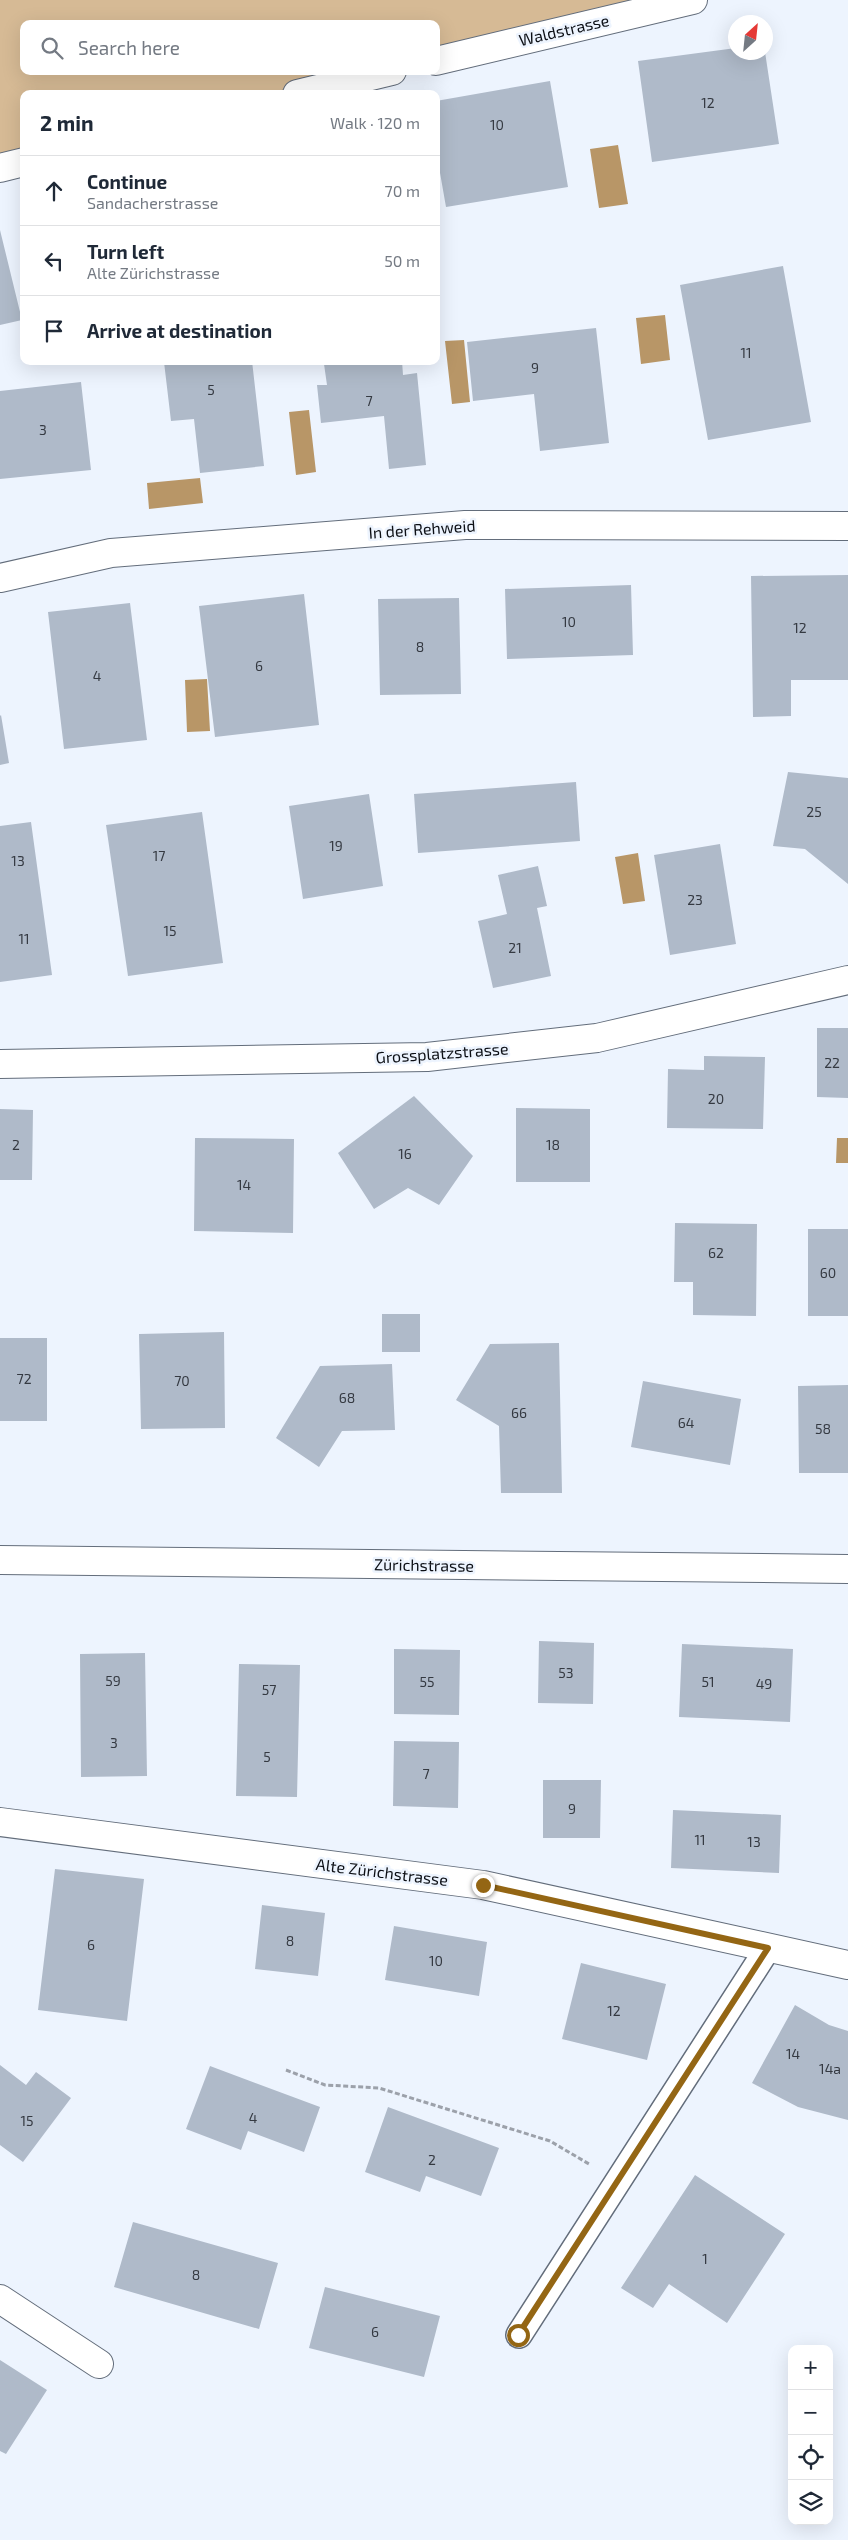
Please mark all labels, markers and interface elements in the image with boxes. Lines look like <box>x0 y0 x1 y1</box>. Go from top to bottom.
street label: Waldstrasse <box>517 10 611 49</box>
north arrow <box>728 15 773 60</box>
search box <box>20 20 440 75</box>
icon: search <box>38 34 66 62</box>
text: Search here <box>78 36 180 59</box>
house number: 12 <box>701 94 715 111</box>
text: 2 min <box>40 110 94 135</box>
text: Walk · 120 m <box>330 113 420 132</box>
house number: 10 <box>490 116 504 133</box>
text: Continue <box>87 170 167 193</box>
icon: ahead <box>40 177 68 205</box>
text: 70 m <box>385 181 420 200</box>
text: Sandacherstrasse <box>87 193 218 212</box>
text: Turn left <box>87 240 164 263</box>
icon: left <box>40 247 68 275</box>
text: 50 m <box>384 251 420 270</box>
text: Alte Zürichstrasse <box>87 263 220 282</box>
icon: arrive <box>40 317 68 345</box>
text: Arrive at destination <box>87 319 272 342</box>
house number: 11 <box>740 344 752 361</box>
house number: 9 <box>531 359 539 376</box>
house number: 5 <box>207 381 215 398</box>
house number: 7 <box>365 392 373 409</box>
house number: 3 <box>39 421 47 438</box>
street label: In der Rehweid <box>368 515 476 542</box>
house number: 10 <box>562 613 576 630</box>
house number: 12 <box>793 619 807 636</box>
house number: 8 <box>416 638 424 655</box>
house number: 6 <box>255 657 263 674</box>
house number: 4 <box>93 667 101 684</box>
house number: 25 <box>806 803 822 820</box>
house number: 19 <box>329 837 343 854</box>
house number: 17 <box>153 847 165 864</box>
house number: 13 <box>11 852 25 869</box>
house number: 23 <box>687 891 703 908</box>
house number: 15 <box>163 922 177 939</box>
house number: 11 <box>18 930 30 947</box>
house number: 21 <box>508 939 522 956</box>
street label: Grossplatzstrasse <box>375 1038 509 1067</box>
house number: 22 <box>824 1054 840 1071</box>
house number: 20 <box>708 1090 724 1107</box>
house number: 2 <box>12 1136 20 1153</box>
house number: 18 <box>546 1136 560 1153</box>
house number: 16 <box>398 1145 412 1162</box>
house number: 14 <box>237 1176 251 1193</box>
house number: 62 <box>708 1244 724 1261</box>
house number: 60 <box>820 1264 836 1281</box>
house number: 72 <box>16 1370 32 1387</box>
house number: 70 <box>174 1372 190 1389</box>
house number: 68 <box>339 1389 355 1406</box>
house number: 66 <box>511 1404 527 1421</box>
house number: 64 <box>678 1414 694 1431</box>
house number: 58 <box>815 1420 831 1437</box>
street label: Zürichstrasse <box>374 1554 474 1575</box>
house number: 53 <box>558 1664 574 1681</box>
house number: 59 <box>105 1672 121 1689</box>
house number: 55 <box>419 1673 435 1690</box>
house number: 51 <box>701 1673 715 1690</box>
house number: 49 <box>756 1675 772 1692</box>
house number: 57 <box>262 1681 276 1698</box>
house number: 3 <box>110 1734 118 1751</box>
house number: 5 <box>263 1748 271 1765</box>
house number: 7 <box>422 1765 430 1782</box>
house number: 9 <box>568 1800 576 1817</box>
house number: 11 <box>694 1831 706 1848</box>
house number: 13 <box>747 1833 761 1850</box>
street label: Alte Zürichstrasse <box>315 1854 449 1889</box>
route end <box>472 1874 495 1897</box>
house number: 8 <box>286 1932 294 1949</box>
house number: 6 <box>87 1936 95 1953</box>
house number: 10 <box>429 1952 443 1969</box>
house number: 12 <box>607 2002 621 2019</box>
house number: 14 <box>786 2045 800 2062</box>
house number: 14a <box>819 2060 841 2077</box>
house number: 4 <box>249 2109 257 2126</box>
house number: 15 <box>20 2112 34 2129</box>
house number: 2 <box>428 2151 436 2168</box>
house number: 1 <box>702 2250 708 2267</box>
house number: 8 <box>192 2266 200 2283</box>
house number: 6 <box>371 2323 379 2340</box>
route start <box>507 2324 530 2347</box>
map controls <box>788 2345 833 2525</box>
button: + <box>788 2345 833 2390</box>
button: − <box>788 2390 833 2435</box>
button: locate <box>788 2435 833 2480</box>
button: layers <box>788 2480 833 2525</box>

